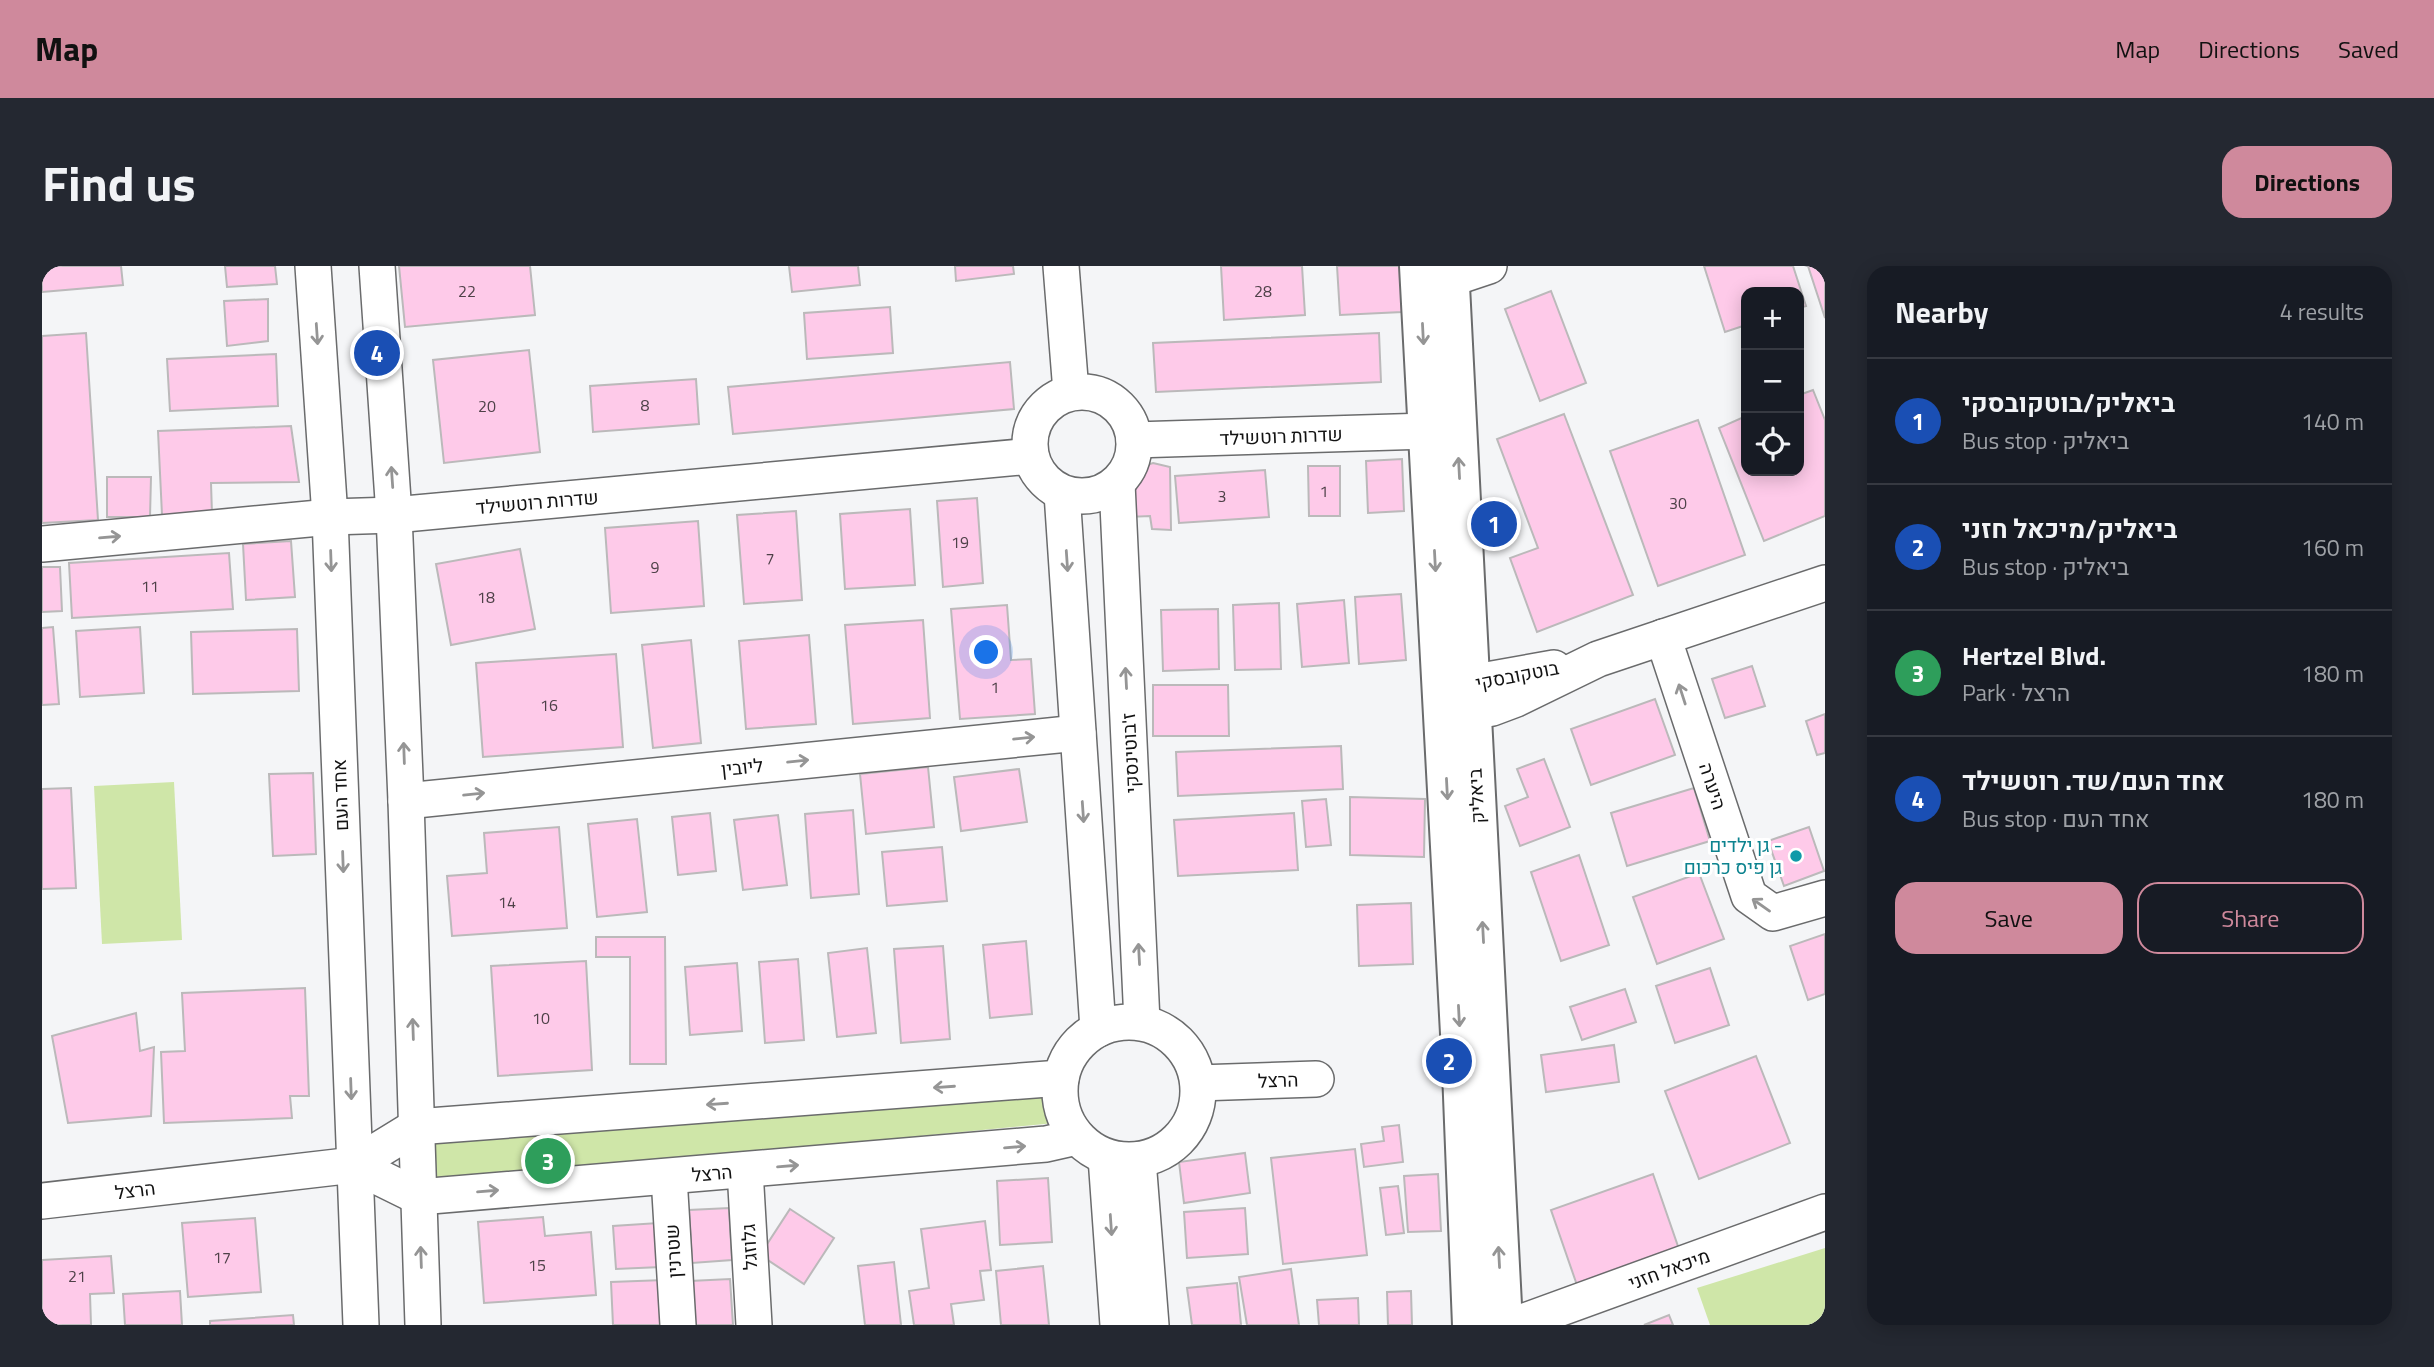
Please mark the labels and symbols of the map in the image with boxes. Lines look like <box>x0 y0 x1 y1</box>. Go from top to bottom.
house number: 22 <box>458 279 476 303</box>
house number: 28 <box>1254 279 1272 303</box>
one-way arrow <box>311 322 324 345</box>
one-way arrow <box>1416 322 1429 345</box>
pin: 4 <box>354 327 400 379</box>
house number: 8 <box>641 393 650 417</box>
house number: 20 <box>478 394 496 418</box>
street label: שדרות רוטשילד <box>1219 419 1343 452</box>
one-way arrow <box>1453 457 1466 480</box>
one-way arrow <box>385 466 398 489</box>
house number: 1 <box>1320 479 1328 503</box>
street label: שדרות רוטשילד <box>474 482 600 521</box>
house number: 3 <box>1218 484 1226 508</box>
house number: 30 <box>1669 491 1687 515</box>
pin: 1 <box>1471 498 1517 550</box>
house number: 19 <box>951 530 969 554</box>
one-way arrow <box>98 531 121 544</box>
house number: 7 <box>766 546 774 570</box>
one-way arrow <box>325 549 338 572</box>
one-way arrow <box>1060 549 1073 572</box>
one-way arrow <box>1428 550 1441 573</box>
house number: 9 <box>651 555 660 579</box>
house number: 11 <box>141 574 159 598</box>
house number: 18 <box>477 585 495 609</box>
your location <box>969 635 1003 669</box>
street label: בוטקובסקי <box>1473 652 1561 697</box>
one-way arrow <box>1120 667 1133 690</box>
house number: 1 <box>991 675 999 699</box>
one-way arrow <box>1675 684 1687 706</box>
house number: 16 <box>540 693 558 717</box>
street label: ז'בוטינסקי <box>1113 712 1146 794</box>
one-way arrow <box>1012 731 1035 744</box>
one-way arrow <box>398 742 411 765</box>
street label: ליובין <box>719 750 765 783</box>
one-way arrow <box>786 754 809 767</box>
street label: היערה <box>1692 758 1735 813</box>
street label: אחד העם <box>324 759 355 832</box>
street label: ביאליק <box>1460 768 1491 824</box>
one-way arrow <box>1440 777 1453 800</box>
one-way arrow <box>462 787 485 800</box>
one-way arrow <box>1077 800 1090 823</box>
place label: גן ילדים - גן פיס כרכום <box>1684 830 1782 881</box>
marker: גן ילדים - גן פיס כרכום <box>1788 848 1804 864</box>
one-way arrow <box>336 850 349 873</box>
house number: 14 <box>498 890 516 914</box>
one-way arrow <box>1752 898 1771 912</box>
one-way arrow <box>1476 921 1489 944</box>
one-way arrow <box>1132 943 1145 966</box>
one-way arrow <box>1452 1004 1465 1027</box>
house number: 10 <box>532 1006 550 1030</box>
one-way arrow <box>406 1018 419 1041</box>
pin: 2 <box>1426 1035 1472 1087</box>
street label: הרצל <box>1257 1064 1299 1095</box>
one-way arrow <box>345 1078 358 1101</box>
one-way arrow <box>933 1081 955 1094</box>
one-way arrow <box>706 1098 729 1111</box>
pin: 3 <box>525 1135 571 1187</box>
one-way arrow <box>1003 1140 1025 1153</box>
street label: הרצל <box>690 1156 733 1189</box>
one-way arrow <box>776 1159 799 1172</box>
street label: הרצל <box>113 1173 157 1206</box>
one-way arrow <box>476 1184 499 1197</box>
one-way arrow <box>1105 1213 1118 1236</box>
street label: שטרנין <box>657 1223 688 1279</box>
street label: גלוזגל <box>733 1223 764 1271</box>
street label: מיכאל חזני <box>1624 1240 1714 1297</box>
house number: 17 <box>213 1245 231 1269</box>
one-way arrow <box>414 1246 427 1269</box>
one-way arrow <box>1493 1246 1506 1269</box>
house number: 15 <box>528 1253 546 1277</box>
house number: 21 <box>68 1264 86 1288</box>

